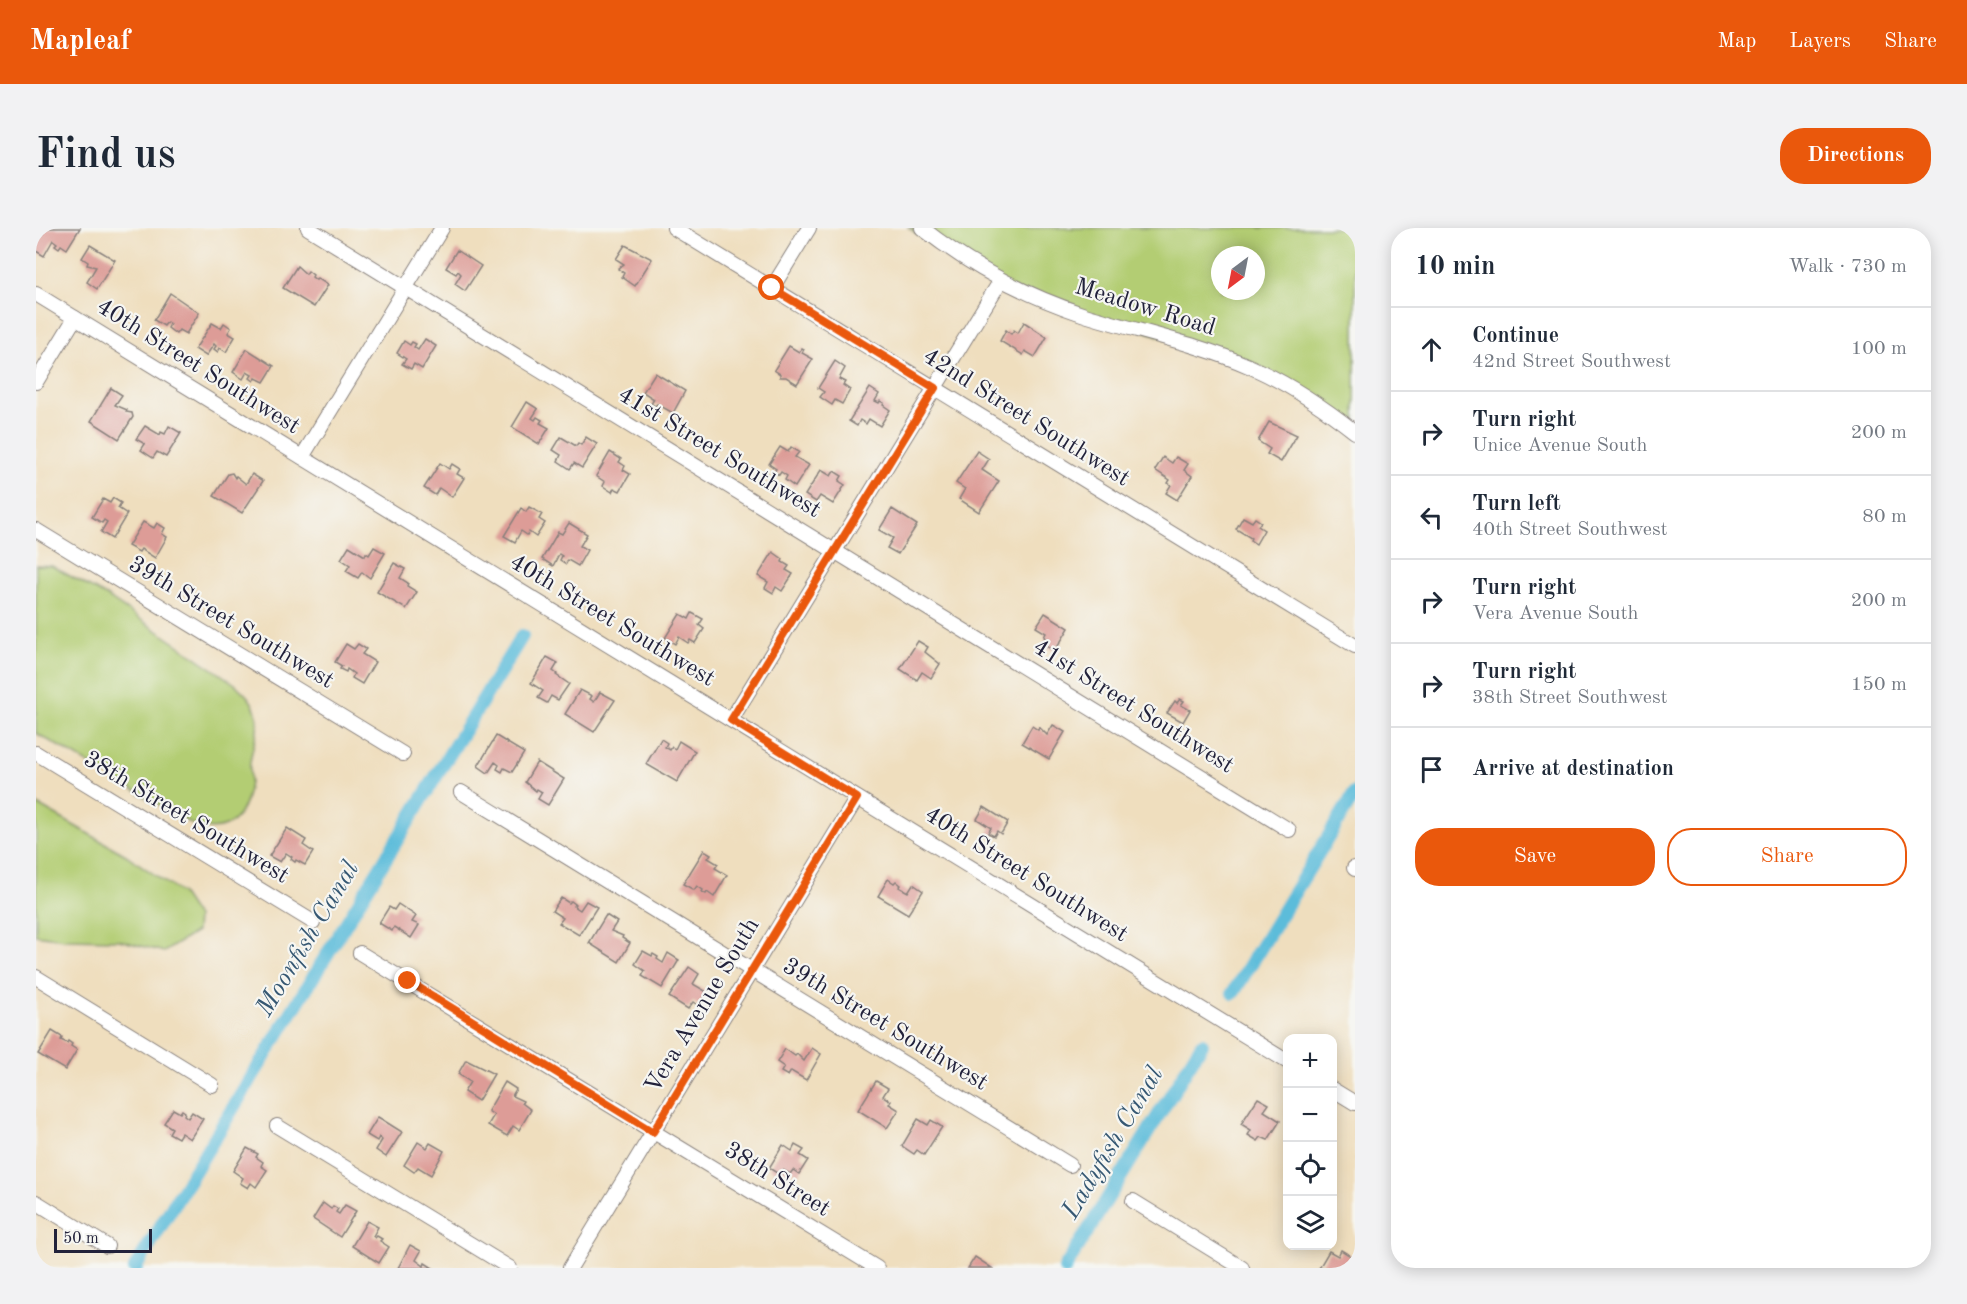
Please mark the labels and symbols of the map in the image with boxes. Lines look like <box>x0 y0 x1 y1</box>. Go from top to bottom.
north arrow <box>1211 246 1265 300</box>
route start <box>758 274 784 300</box>
street label: Meadow Road <box>1072 275 1218 341</box>
street label: 40th Street Southwest <box>92 295 304 439</box>
street label: 42nd Street Southwest <box>918 345 1134 491</box>
street label: 41st Street Southwest <box>613 383 825 523</box>
street label: 40th Street Southwest <box>505 550 719 692</box>
street label: 39th Street Southwest <box>124 552 338 694</box>
street label: 41st Street Southwest <box>1028 635 1238 779</box>
street label: 38th Street Southwest <box>79 747 293 889</box>
street label: 40th Street Southwest <box>920 803 1132 947</box>
water label: Moonfish Canal <box>251 857 365 1022</box>
street label: Vera Avenue South <box>641 914 765 1098</box>
street label: 39th Street Southwest <box>778 954 992 1096</box>
route end <box>394 967 420 993</box>
water label: Ladyfish Canal <box>1057 1062 1169 1224</box>
street label: 38th Street <box>720 1138 834 1222</box>
scale bar <box>54 1226 152 1254</box>

